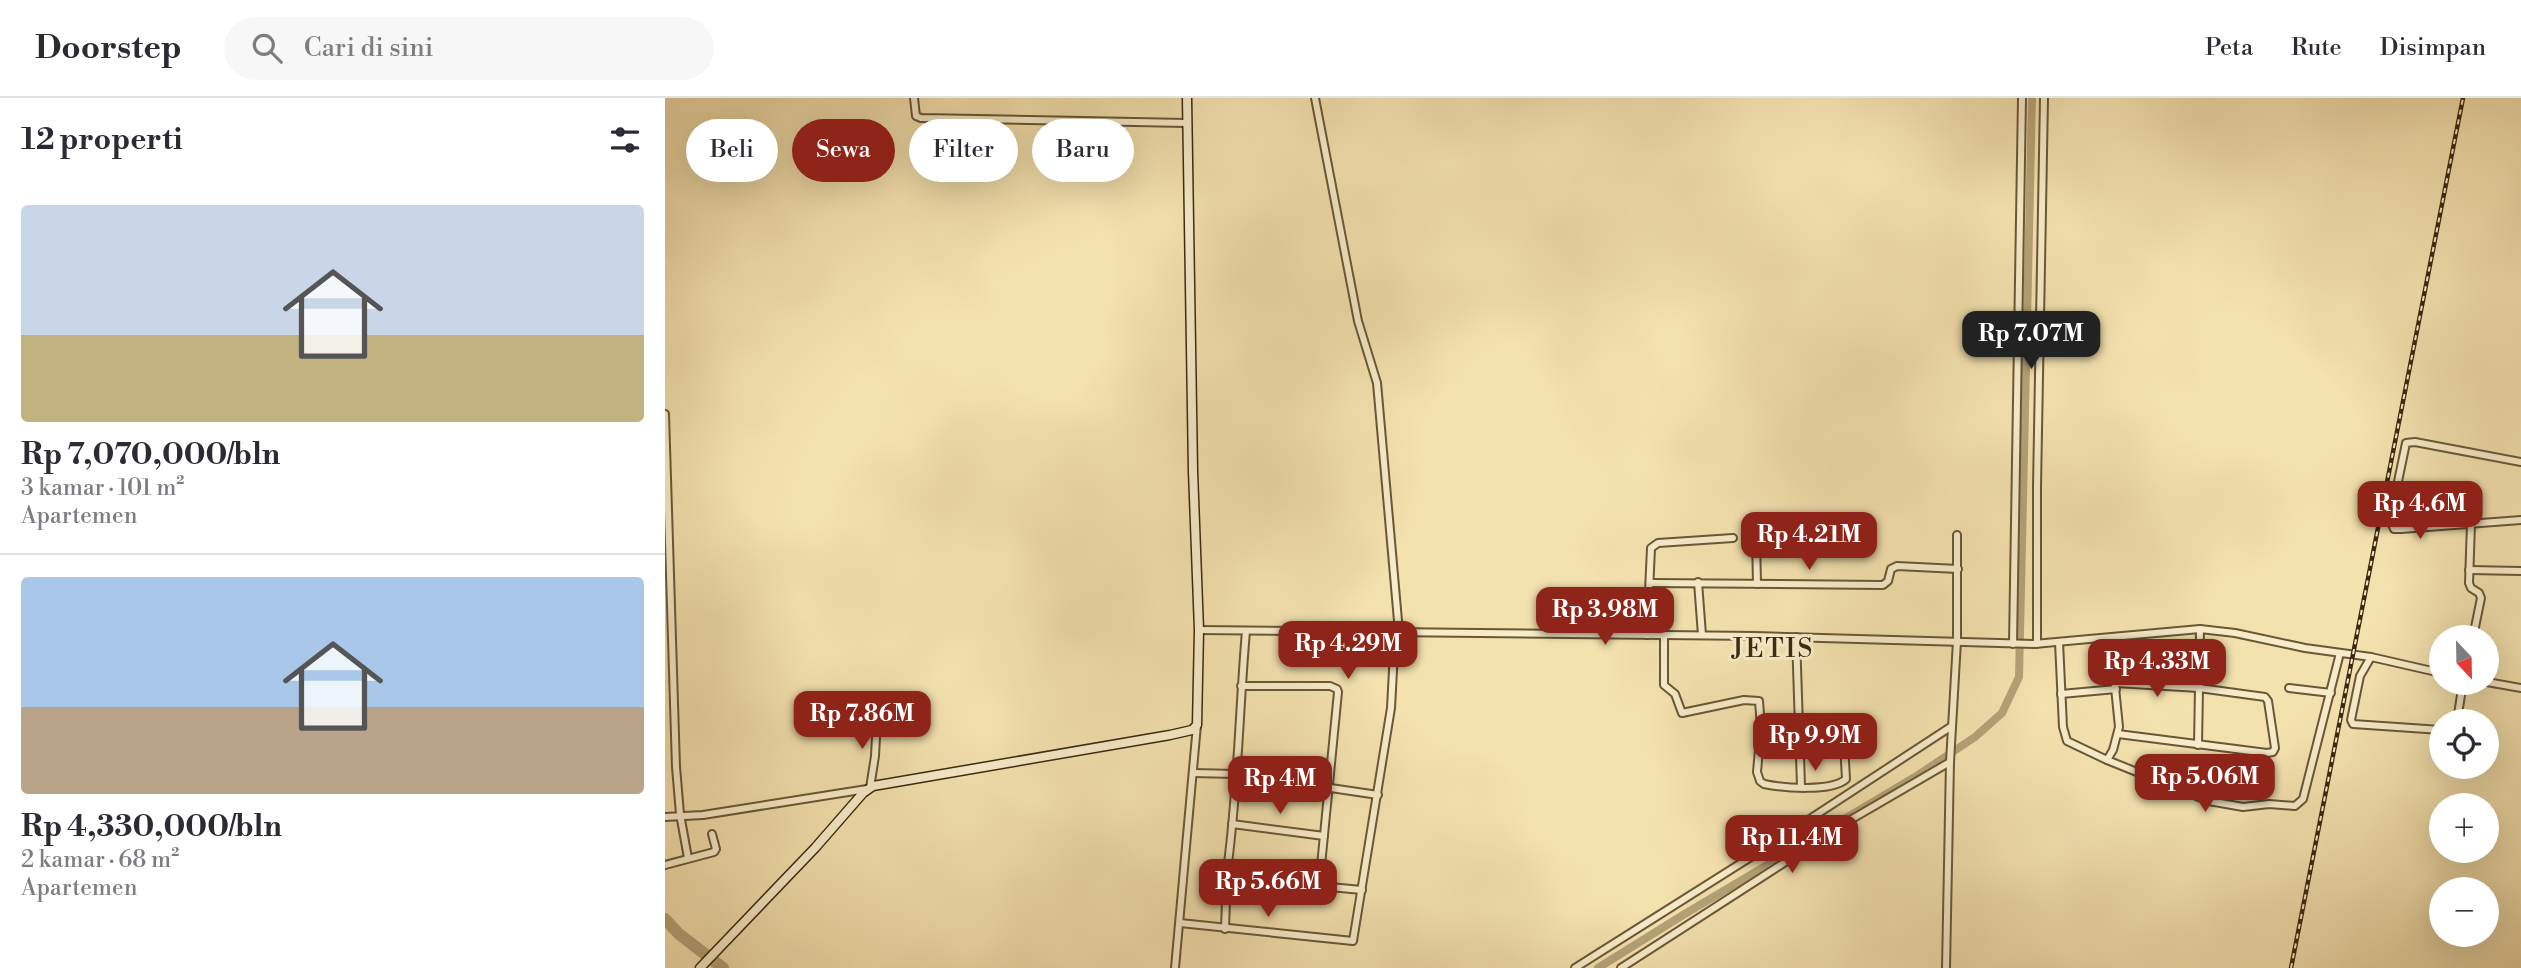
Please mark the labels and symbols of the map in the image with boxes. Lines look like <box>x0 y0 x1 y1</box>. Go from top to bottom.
pin: Rp 7.07M <box>1959 312 2103 371</box>
pin: Rp 4.6M <box>2355 482 2485 541</box>
pin: Rp 4.21M <box>1737 512 1881 572</box>
pin: Rp 3.98M <box>1533 588 1677 647</box>
pin: Rp 4.29M <box>1276 622 1420 681</box>
north arrow <box>2429 625 2499 695</box>
district label: JETIS <box>1731 633 1814 665</box>
pin: Rp 4.33M <box>2085 640 2229 699</box>
pin: Rp 7.86M <box>790 692 934 751</box>
pin: Rp 9.9M <box>1750 714 1880 773</box>
pin: Rp 5.06M <box>2133 754 2277 814</box>
pin: Rp 4M <box>1231 756 1329 816</box>
pin: Rp 11.4M <box>1720 816 1864 875</box>
pin: Rp 5.66M <box>1196 860 1340 919</box>

